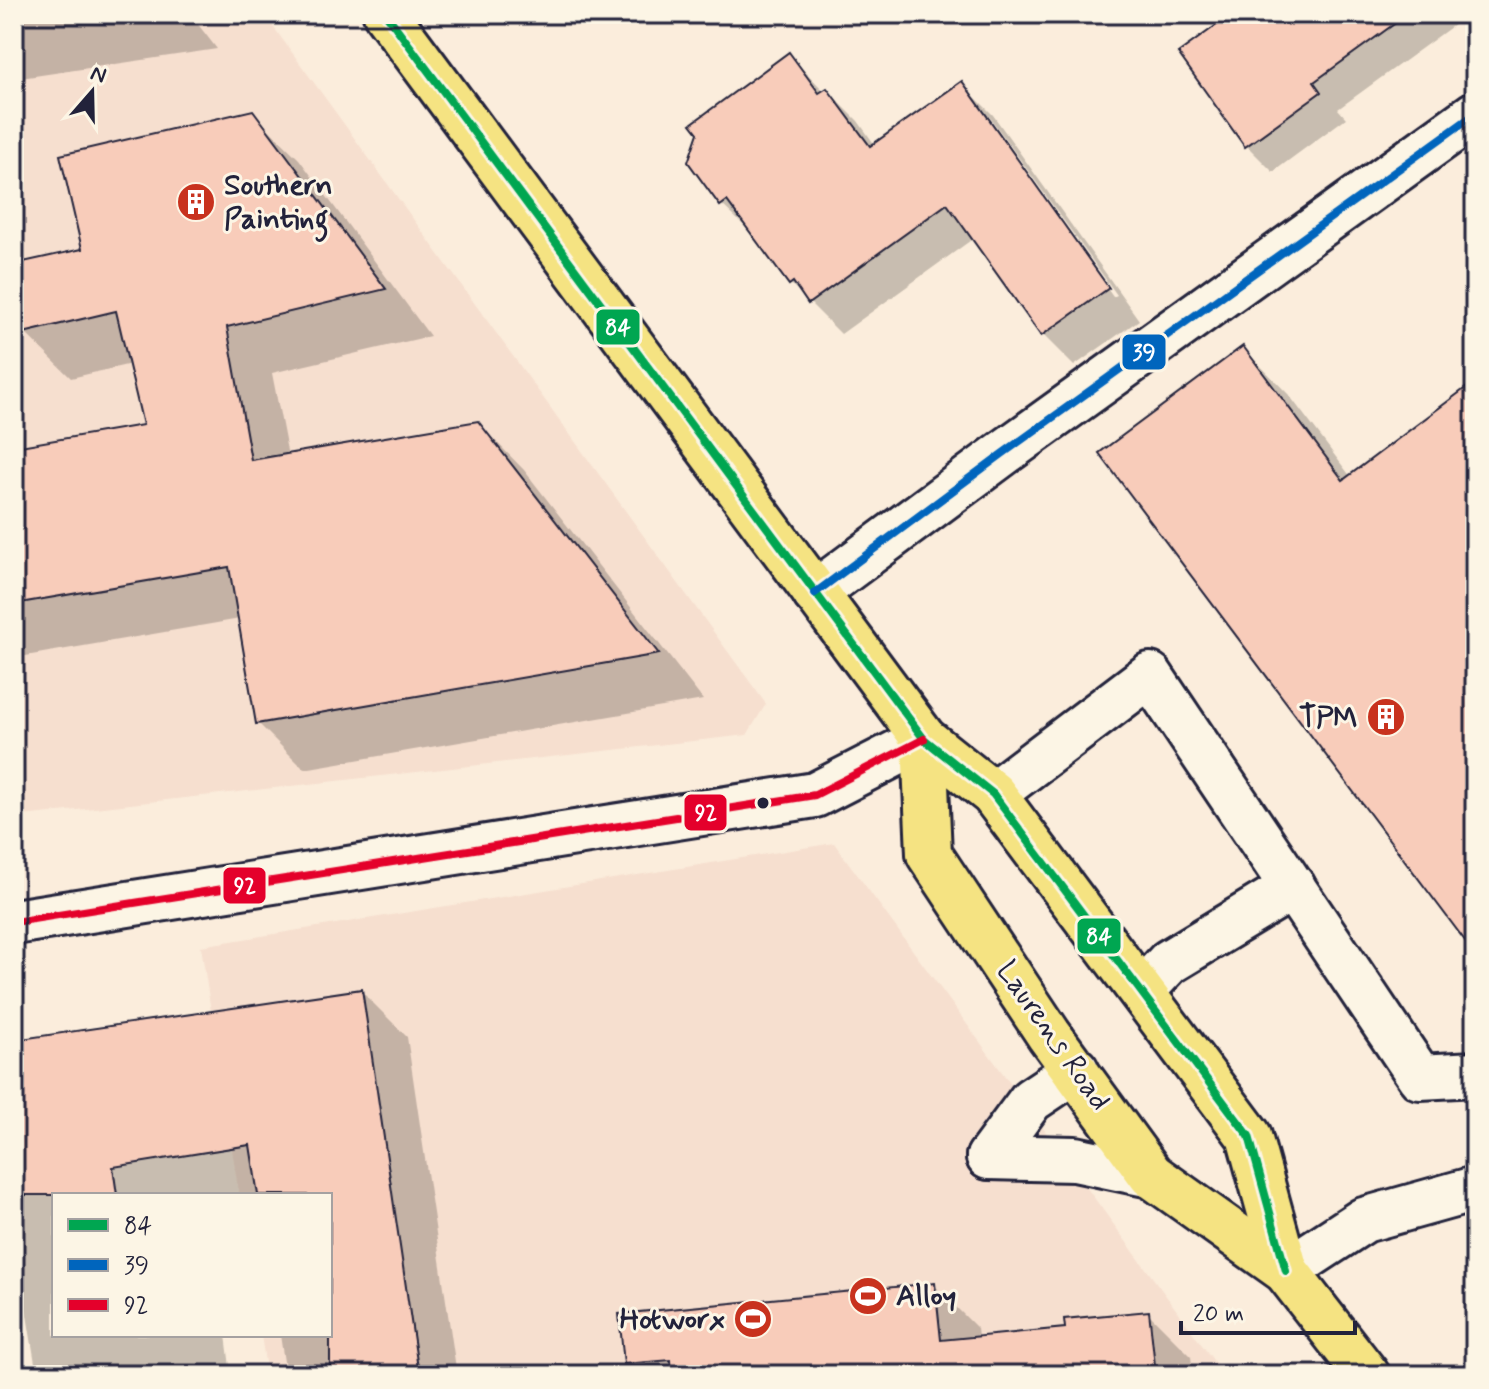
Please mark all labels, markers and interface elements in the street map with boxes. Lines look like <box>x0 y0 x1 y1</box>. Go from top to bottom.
north arrow <box>52 52 132 132</box>
text: N <box>86 59 110 91</box>
place label: Southern Painting <box>224 166 333 243</box>
building icon: Southern Painting <box>175 181 217 223</box>
line badge: 84 <box>595 308 641 346</box>
text: 84 <box>605 315 632 343</box>
line badge: 39 <box>1121 333 1167 371</box>
text: 39 <box>1132 340 1156 368</box>
building icon: TPM <box>1365 696 1407 738</box>
place label: TPM <box>1299 698 1358 737</box>
line badge: 92 <box>683 793 728 832</box>
unlabelled marker <box>755 795 771 811</box>
text: 92 <box>695 800 717 828</box>
line badge: 92 <box>222 866 267 905</box>
text: 92 <box>234 873 256 901</box>
line badge: 84 <box>1076 917 1122 955</box>
text: 84 <box>1086 924 1113 952</box>
street label: Laurens Road <box>987 953 1119 1119</box>
legend <box>52 1193 332 1337</box>
text: 84 <box>124 1211 152 1242</box>
text: 39 <box>124 1251 149 1282</box>
sports icon: Alloy <box>847 1275 889 1317</box>
place label: Alloy <box>896 1277 956 1316</box>
scale bar <box>1181 1285 1355 1335</box>
text: 92 <box>124 1291 148 1322</box>
sports icon: Hotworx <box>732 1298 774 1340</box>
text: 20 m <box>1193 1299 1244 1330</box>
place label: Hotworx <box>620 1300 725 1339</box>

